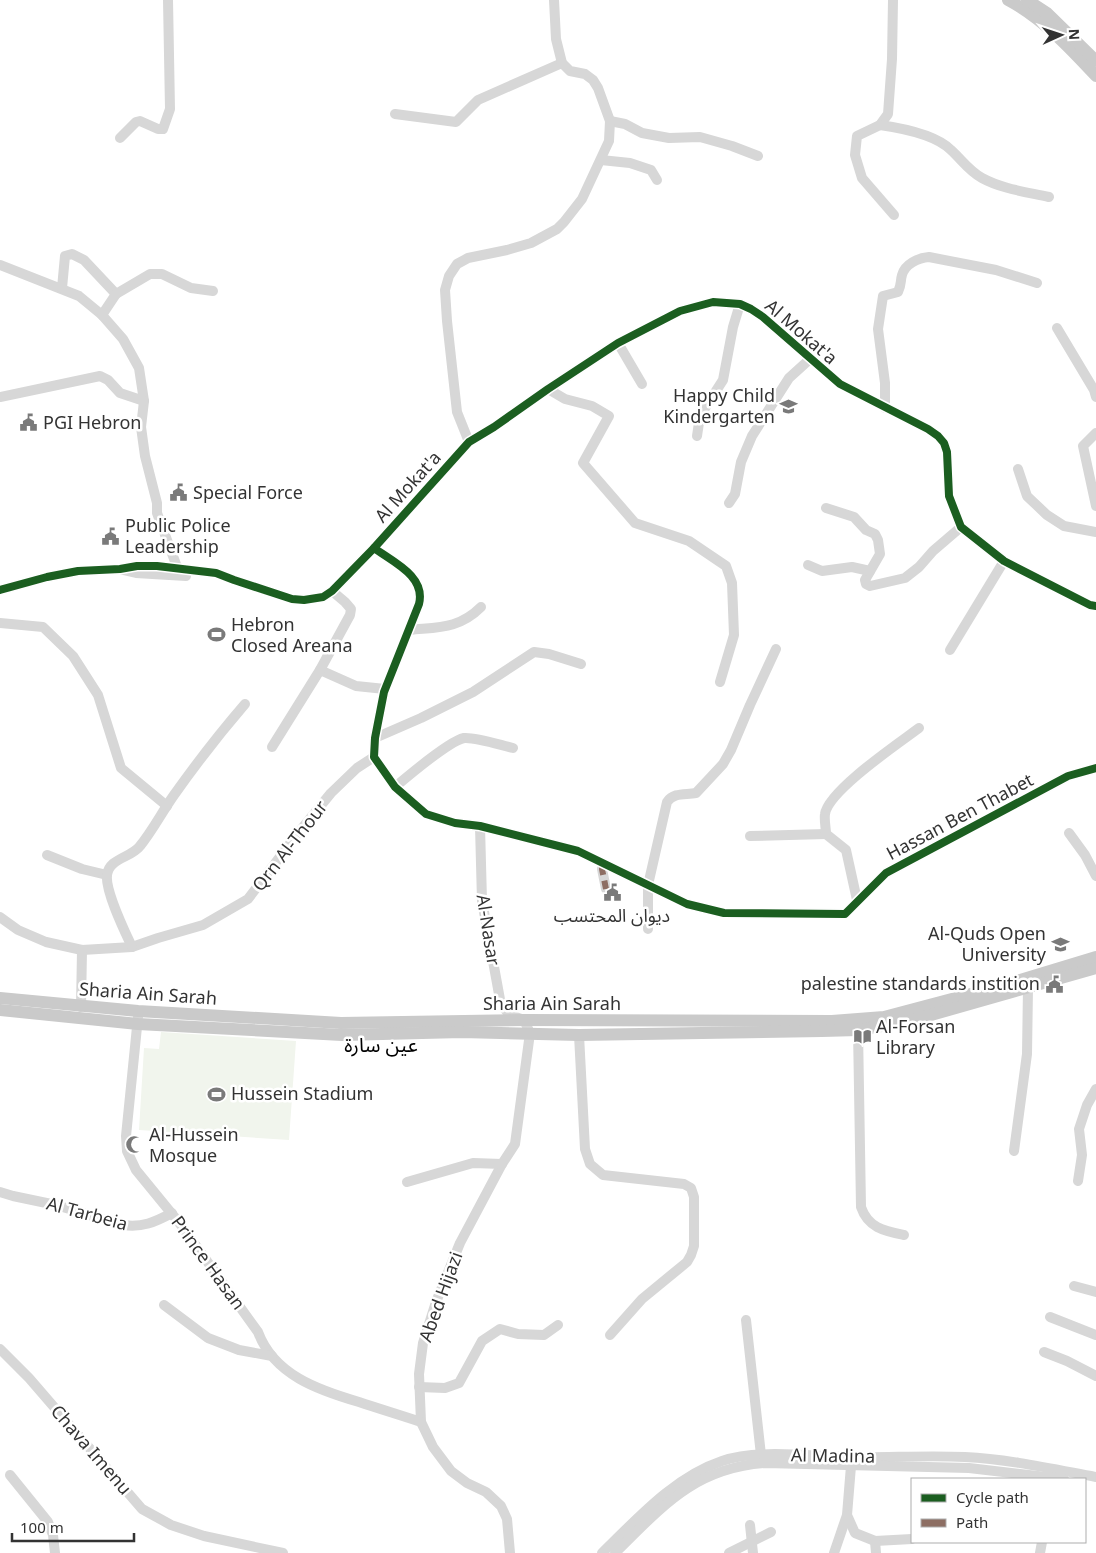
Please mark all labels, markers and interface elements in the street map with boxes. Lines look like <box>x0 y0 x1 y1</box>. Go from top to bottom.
north arrow <box>1036 10 1086 60</box>
text: N <box>1065 28 1084 40</box>
street label: Al Mokat'a <box>761 293 843 369</box>
place label: Happy Child Kindergarten <box>663 383 775 428</box>
school or university icon: Happy Child Kindergarten <box>779 396 799 416</box>
place label: PGI Hebron <box>43 410 141 434</box>
public building icon: PGI Hebron <box>19 413 39 433</box>
street label: Al Mokat'a <box>369 446 446 527</box>
place label: Special Force <box>193 480 303 504</box>
public building icon: Special Force <box>169 483 189 503</box>
place label: Public Police Leadership <box>125 513 231 558</box>
public building icon: Public Police Leadership <box>101 526 121 546</box>
place label: Hebron Closed Areana <box>231 612 352 657</box>
sports icon: Hebron Closed Areana <box>207 625 227 645</box>
street label: Hassan Ben Thabet <box>882 767 1038 865</box>
street label: Qrn Al-Thour <box>246 795 333 896</box>
public building icon: ديوان المحتسب <box>602 883 622 903</box>
street label: Al-Nasar <box>472 892 507 968</box>
place label: ديوان المحتسب <box>554 903 670 927</box>
place label: Al-Quds Open University <box>928 921 1047 966</box>
school or university icon: Al-Quds Open University <box>1050 934 1070 954</box>
place label: palestine standards instition <box>801 971 1040 995</box>
public building icon: palestine standards instition <box>1044 974 1064 994</box>
street label: Sharia Ain Sarah <box>78 976 218 1010</box>
street label: Sharia Ain Sarah <box>483 991 621 1015</box>
place label: Al-Forsan Library <box>876 1014 955 1059</box>
library icon: Al-Forsan Library <box>852 1027 872 1047</box>
district label: عين سارة <box>344 1031 418 1058</box>
place label: Hussein Stadium <box>231 1081 373 1105</box>
sports icon: Hussein Stadium <box>207 1084 227 1104</box>
place label: Al-Hussein Mosque <box>149 1122 239 1167</box>
mosque icon: Al-Hussein Mosque <box>125 1135 145 1155</box>
street label: Al Tarbeia <box>44 1191 130 1235</box>
street label: Prince Hasan <box>167 1211 251 1314</box>
street label: Abed Hijazi <box>413 1248 467 1345</box>
street label: Chava Imenu <box>46 1399 138 1499</box>
street label: Al Madina <box>791 1442 875 1468</box>
legend <box>911 1478 1086 1543</box>
text: Cycle path <box>956 1487 1029 1507</box>
scale bar <box>12 1510 135 1542</box>
text: Path <box>956 1512 988 1532</box>
text: 100 m <box>20 1517 64 1537</box>

